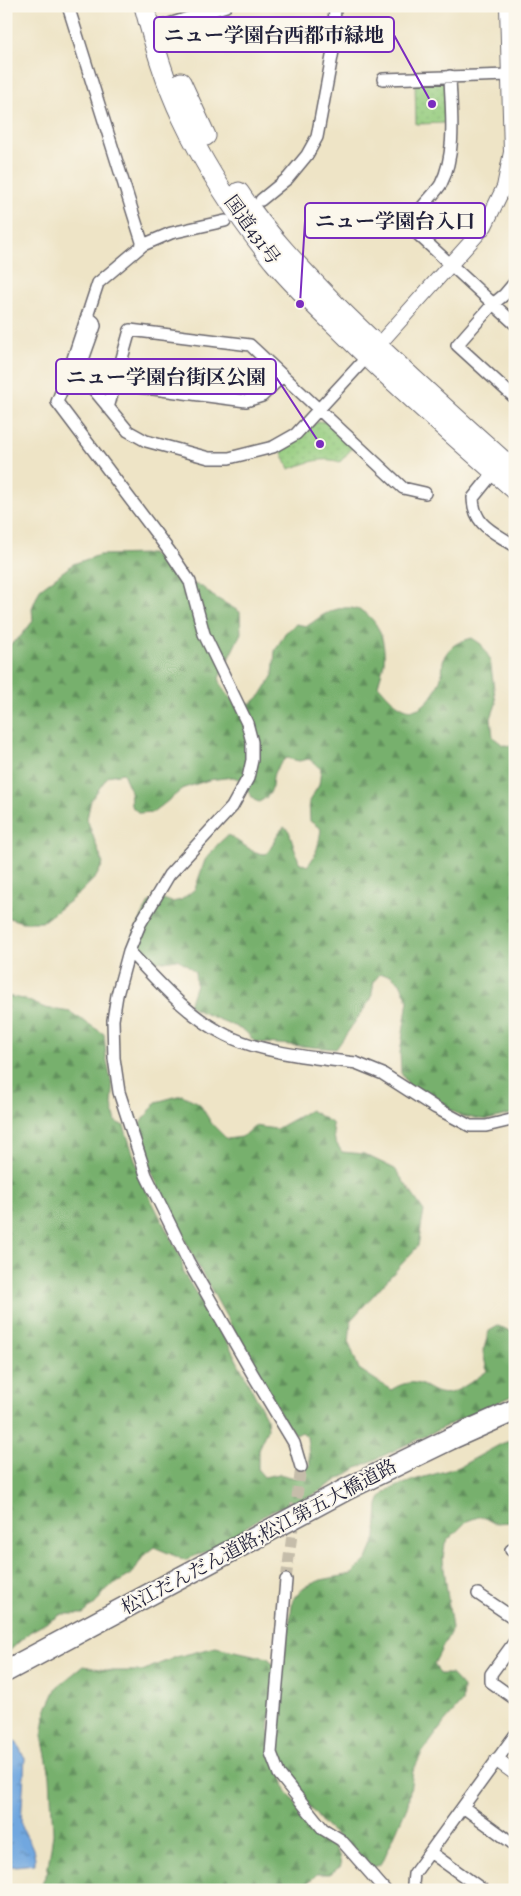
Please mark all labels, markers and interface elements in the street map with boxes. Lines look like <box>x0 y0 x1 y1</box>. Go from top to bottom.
callout: ニュー学園台西都市緑地 <box>154 17 394 52</box>
text: ニュー学園台西都市緑地 <box>164 22 384 49</box>
street label: 国道431号 <box>218 190 286 270</box>
callout: ニュー学園台入口 <box>305 203 485 238</box>
text: ニュー学園台入口 <box>315 208 475 235</box>
callout: ニュー学園台街区公園 <box>56 359 276 394</box>
text: ニュー学園台街区公園 <box>66 364 266 391</box>
street label: 松江だんだん道路;松江第五大橋道路 <box>117 1453 401 1621</box>

